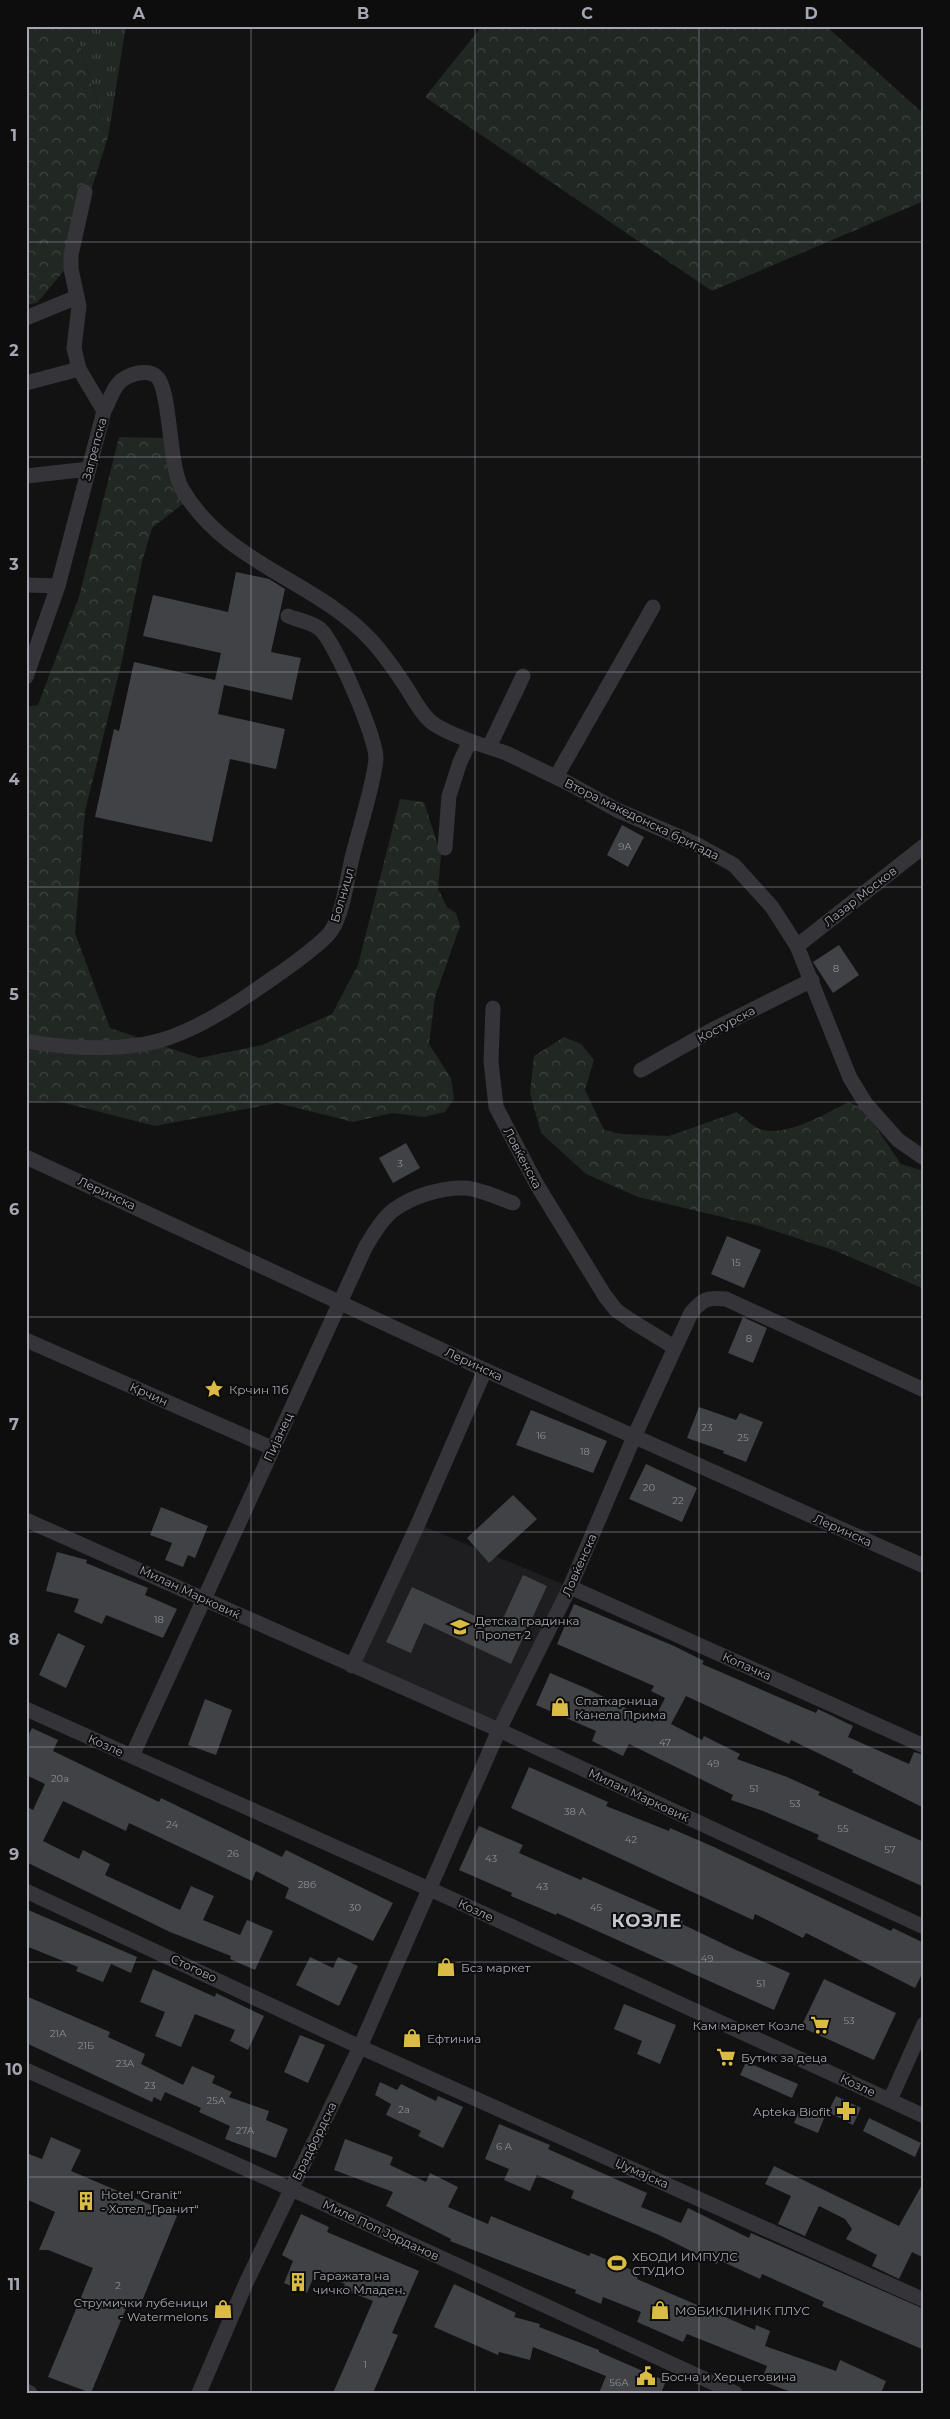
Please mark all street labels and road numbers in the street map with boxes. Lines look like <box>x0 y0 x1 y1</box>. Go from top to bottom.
street label: Загрепска <box>78 416 110 482</box>
street label: Втора македонска бригада <box>562 775 722 863</box>
street label: Лазар Москов <box>820 863 900 929</box>
street label: Болницл <box>327 866 357 924</box>
street label: Костурска <box>694 1002 758 1046</box>
street label: Ловќенска <box>501 1125 545 1191</box>
street label: Леринска <box>76 1173 138 1213</box>
street label: Леринска <box>443 1344 505 1384</box>
street label: Крчин <box>128 1379 170 1409</box>
street label: Пијанец <box>260 1410 296 1464</box>
street label: Леринска <box>812 1511 874 1549</box>
street label: Ловќенска <box>558 1531 600 1599</box>
street label: Милан Марковиќ <box>137 1562 243 1622</box>
street label: Копачка <box>720 1649 774 1683</box>
street label: Козле <box>86 1731 126 1759</box>
street label: Милан Марковиќ <box>586 1765 692 1825</box>
street label: Козле <box>456 1895 496 1925</box>
street label: Стогово <box>168 1951 220 1985</box>
street label: Козле <box>838 2070 878 2100</box>
street label: Брадфордска <box>289 2099 339 2183</box>
street label: Џумајска <box>613 2155 671 2191</box>
street label: Миле Поп Јорданов <box>320 2196 442 2264</box>

